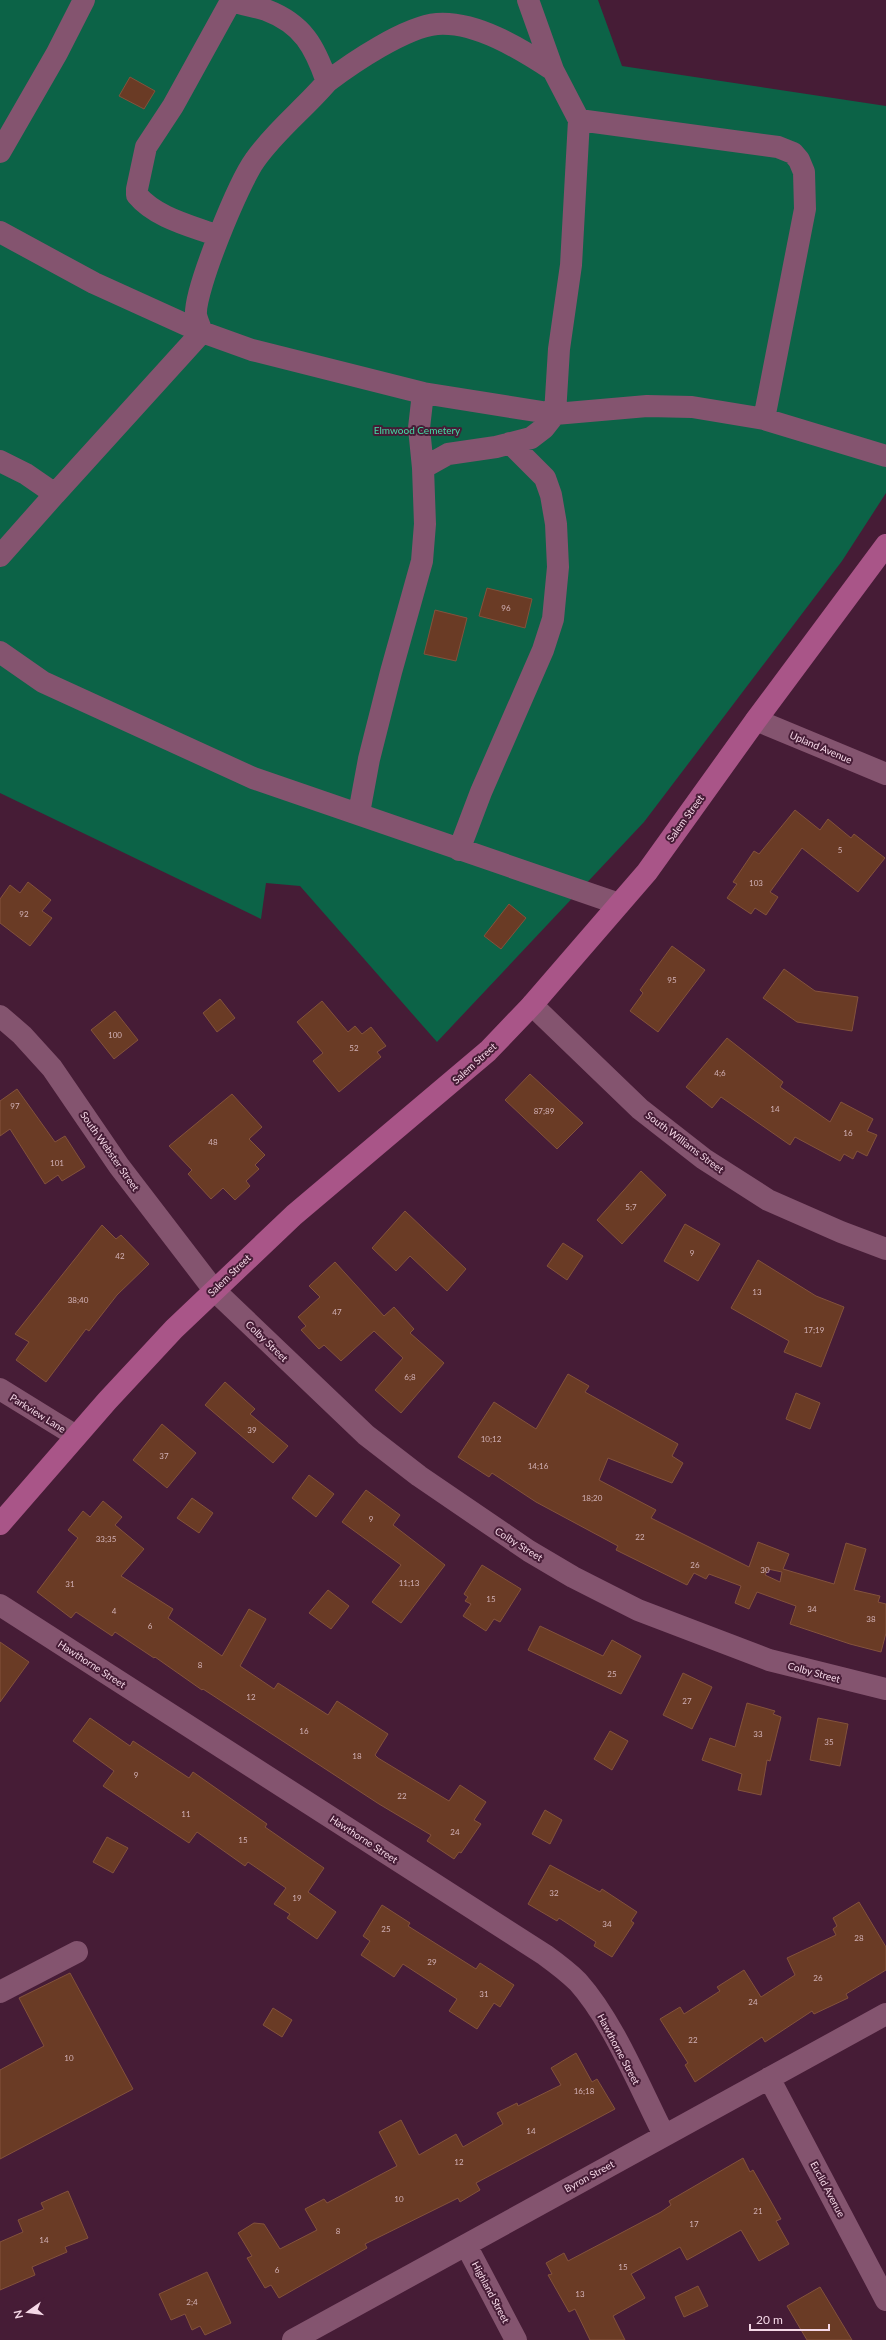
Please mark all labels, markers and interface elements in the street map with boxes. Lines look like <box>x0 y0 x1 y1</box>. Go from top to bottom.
park label: Elmwood Cemetery <box>374 424 461 436</box>
house number: 96 <box>501 603 511 613</box>
street label: Upland Avenue <box>788 728 854 766</box>
street label: Salem Street <box>664 792 706 844</box>
house number: 5 <box>838 845 843 855</box>
house number: 103 <box>749 878 763 888</box>
house number: 92 <box>19 909 29 919</box>
house number: 95 <box>667 975 677 985</box>
house number: 100 <box>108 1030 122 1040</box>
street label: Salem Street <box>450 1040 499 1086</box>
house number: 52 <box>349 1043 359 1053</box>
house number: 4;6 <box>714 1068 726 1078</box>
house number: 97 <box>10 1101 20 1111</box>
house number: 14 <box>770 1104 780 1114</box>
house number: 87;89 <box>534 1106 555 1116</box>
street label: South Webster Street <box>78 1109 142 1193</box>
street label: South Williams Street <box>644 1109 727 1175</box>
house number: 16 <box>843 1128 853 1138</box>
house number: 48 <box>208 1137 218 1147</box>
house number: 101 <box>50 1158 64 1168</box>
house number: 5;7 <box>625 1202 637 1212</box>
house number: 9 <box>690 1248 695 1258</box>
house number: 42 <box>115 1251 125 1261</box>
street label: Salem Street <box>205 1251 253 1298</box>
house number: 13 <box>752 1287 762 1297</box>
house number: 38;40 <box>68 1295 89 1305</box>
house number: 47 <box>332 1307 342 1317</box>
street label: Colby Street <box>243 1318 291 1364</box>
house number: 17;19 <box>804 1325 825 1335</box>
house number: 6;8 <box>404 1372 416 1382</box>
street label: Parkview Lane <box>8 1391 68 1435</box>
house number: 39 <box>247 1425 257 1435</box>
house number: 10;12 <box>481 1434 502 1444</box>
house number: 37 <box>159 1451 169 1461</box>
house number: 14;16 <box>528 1461 549 1471</box>
house number: 18;20 <box>582 1493 603 1503</box>
house number: 9 <box>369 1514 374 1524</box>
street label: Colby Street <box>493 1525 545 1564</box>
house number: 22 <box>635 1532 645 1542</box>
house number: 33;35 <box>96 1534 117 1544</box>
house number: 26 <box>690 1560 700 1570</box>
house number: 30 <box>760 1565 770 1575</box>
house number: 11;13 <box>399 1578 420 1588</box>
house number: 31 <box>65 1579 75 1589</box>
house number: 15 <box>486 1594 496 1604</box>
house number: 34 <box>807 1604 817 1614</box>
house number: 4 <box>112 1606 117 1616</box>
house number: 38 <box>866 1614 876 1624</box>
house number: 6 <box>148 1621 153 1631</box>
street label: Hawthorne Street <box>56 1638 129 1691</box>
street label: Colby Street <box>786 1659 842 1685</box>
house number: 8 <box>198 1660 203 1670</box>
house number: 25 <box>607 1669 617 1679</box>
house number: 12 <box>246 1692 256 1702</box>
house number: 27 <box>682 1696 692 1706</box>
house number: 16 <box>299 1726 309 1736</box>
house number: 33 <box>753 1729 763 1739</box>
house number: 35 <box>824 1737 834 1747</box>
house number: 18 <box>352 1751 362 1761</box>
house number: 9 <box>134 1770 139 1780</box>
house number: 22 <box>397 1791 407 1801</box>
house number: 11 <box>181 1809 191 1819</box>
street label: Hawthorne Street <box>328 1813 401 1866</box>
house number: 24 <box>450 1827 460 1837</box>
house number: 15 <box>238 1835 248 1845</box>
house number: 32 <box>549 1888 559 1898</box>
house number: 19 <box>292 1893 302 1903</box>
house number: 34 <box>602 1919 612 1929</box>
house number: 25 <box>381 1924 391 1934</box>
house number: 28 <box>854 1933 864 1943</box>
house number: 29 <box>427 1957 437 1967</box>
house number: 26 <box>813 1973 823 1983</box>
house number: 31 <box>479 1989 489 1999</box>
house number: 24 <box>748 1997 758 2007</box>
street label: Hawthorne Street <box>595 2012 643 2087</box>
house number: 22 <box>688 2035 698 2045</box>
house number: 10 <box>64 2053 74 2063</box>
house number: 16;18 <box>574 2086 595 2096</box>
house number: 14 <box>526 2126 536 2136</box>
house number: 12 <box>454 2157 464 2167</box>
street label: Byron Street <box>562 2157 616 2195</box>
street label: Euclid Avenue <box>808 2159 848 2219</box>
house number: 10 <box>394 2194 404 2204</box>
house number: 21 <box>753 2206 763 2216</box>
house number: 17 <box>689 2219 699 2229</box>
house number: 8 <box>336 2226 341 2236</box>
house number: 14 <box>39 2235 49 2245</box>
street label: Highland Street <box>470 2259 512 2325</box>
house number: 15 <box>618 2262 628 2272</box>
house number: 6 <box>275 2265 280 2275</box>
house number: 13 <box>575 2289 585 2299</box>
north arrow <box>8 2292 48 2332</box>
house number: 2;4 <box>186 2297 198 2307</box>
scale bar <box>750 2306 829 2332</box>
text: N <box>10 2309 25 2320</box>
text: 20 m <box>756 2312 783 2327</box>

